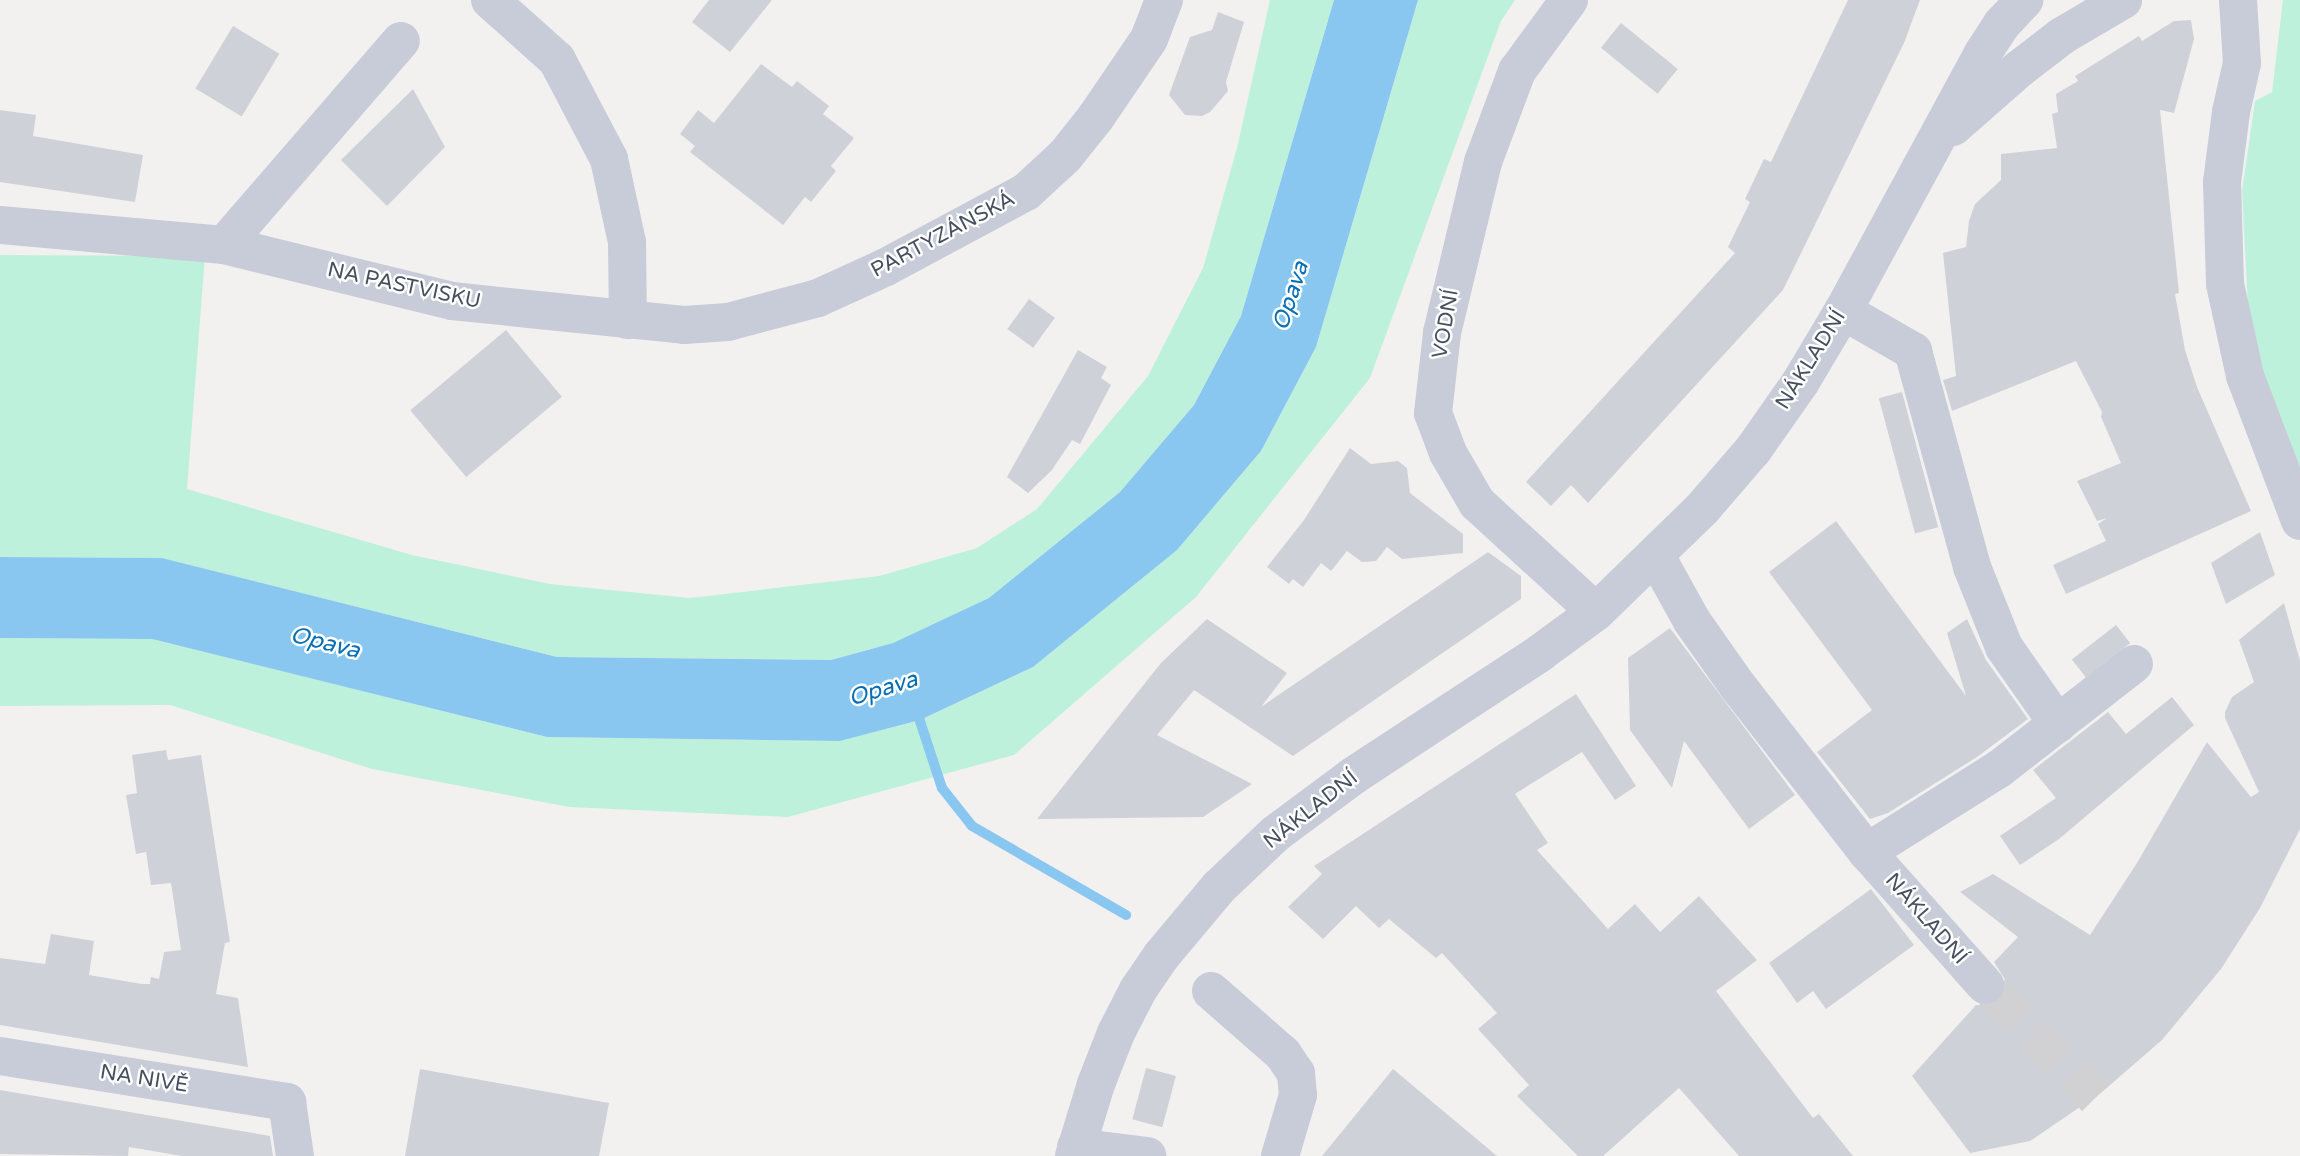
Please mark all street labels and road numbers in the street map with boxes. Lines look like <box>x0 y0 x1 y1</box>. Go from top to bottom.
street label: PARTYZÁNSKÁ <box>867 187 1019 283</box>
street label: NA PASTVISKU <box>325 257 483 315</box>
street label: VODNÍ <box>1428 287 1464 361</box>
street label: NÁKLADNÍ <box>1770 306 1852 414</box>
street label: NÁKLADNÍ <box>1259 765 1363 855</box>
street label: NÁKLADNÍ <box>1880 868 1972 970</box>
street label: NA NIVĚ <box>98 1060 190 1098</box>

